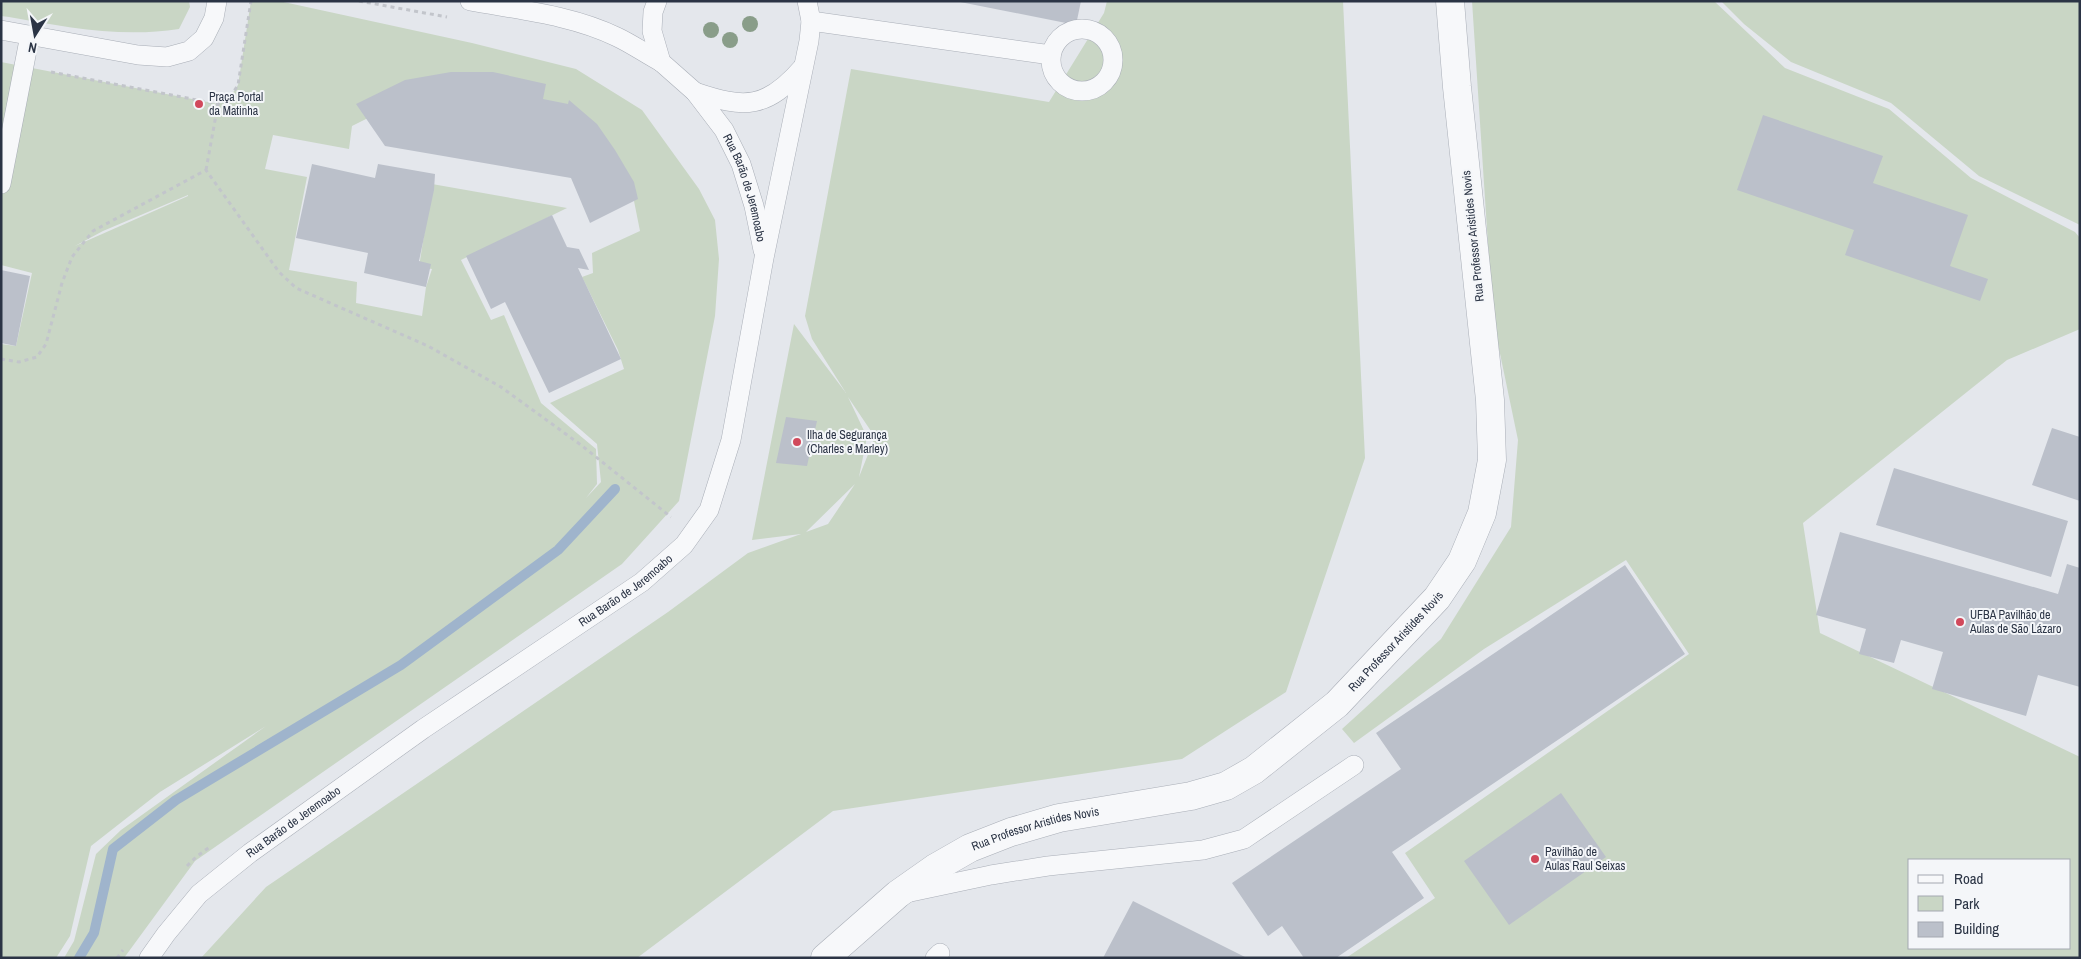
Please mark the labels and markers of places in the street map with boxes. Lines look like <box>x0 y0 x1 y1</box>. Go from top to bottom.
place label: Praça Portal da Matinha <box>209 89 263 119</box>
marker: Praça Portal da Matinha <box>193 98 205 110</box>
place label: Ilha de Segurança (Charles e Marley) <box>807 427 888 457</box>
marker: Ilha de Segurança (Charles e Marley) <box>791 436 803 448</box>
place label: UFBA Pavilhão de Aulas de São Lázaro <box>1969 607 2061 637</box>
marker: UFBA Pavilhão de Aulas de São Lázaro <box>1954 616 1966 628</box>
place label: Pavilhão de Aulas Raul Seixas <box>1544 844 1625 874</box>
marker: Pavilhão de Aulas Raul Seixas <box>1529 853 1541 865</box>

